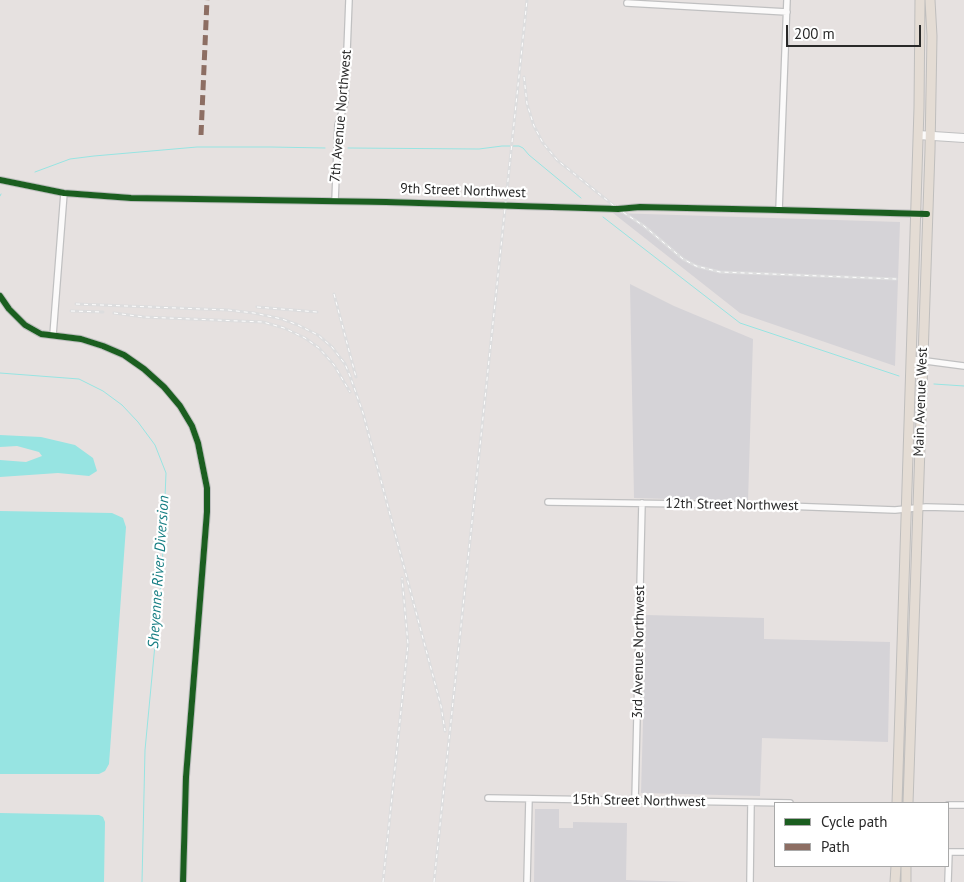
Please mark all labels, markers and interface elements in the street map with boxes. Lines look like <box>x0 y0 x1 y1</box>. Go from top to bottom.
scale bar <box>789 15 924 47</box>
text: 200 m <box>794 24 835 43</box>
street label: 7th Avenue Northwest <box>327 49 355 183</box>
street label: 9th Street Northwest <box>400 180 526 202</box>
street label: Main Avenue West <box>911 347 931 457</box>
water label: Sheyenne River Diversion <box>145 495 173 649</box>
street label: 12th Street Northwest <box>665 495 799 515</box>
street label: 3rd Avenue Northwest <box>629 585 649 719</box>
street label: 15th Street Northwest <box>572 791 706 811</box>
legend <box>774 802 949 867</box>
text: Cycle path <box>821 812 887 831</box>
text: Path <box>821 837 850 856</box>

